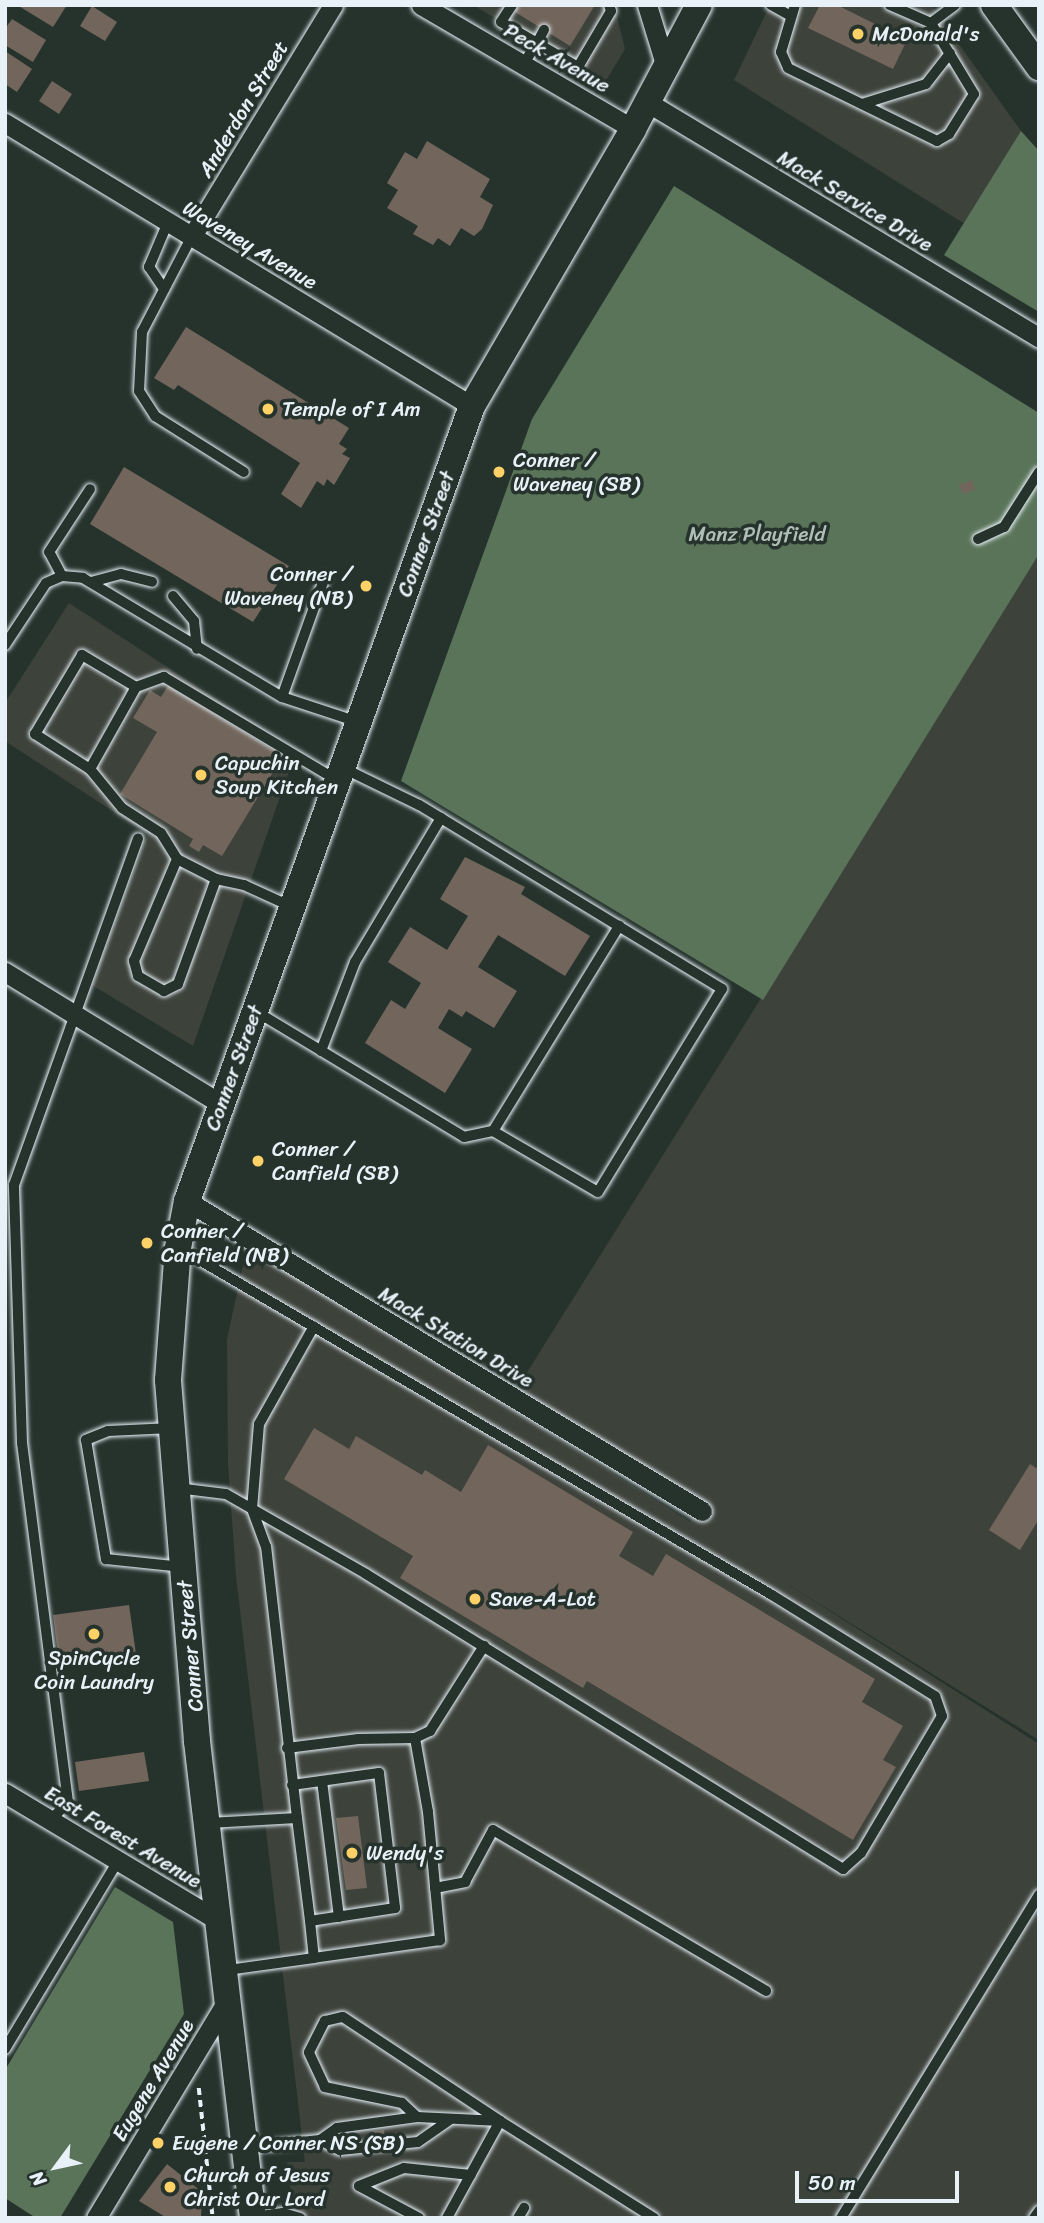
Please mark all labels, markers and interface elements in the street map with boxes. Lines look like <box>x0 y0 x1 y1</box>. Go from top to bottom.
street label: Peck Avenue <box>500 18 614 98</box>
place label: McDonald's <box>872 21 979 47</box>
marker: McDonald's <box>850 26 866 42</box>
street label: Anderdon Street <box>192 36 294 182</box>
street label: Mack Service Drive <box>773 145 937 257</box>
street label: Waveney Avenue <box>178 195 322 295</box>
place label: Temple of I Am <box>282 396 421 422</box>
marker: Temple of I Am <box>260 401 276 417</box>
place label: Conner / Waveney (SB) <box>513 447 639 497</box>
marker: Conner / Waveney (SB) <box>491 464 507 480</box>
street label: Conner Street <box>392 468 460 600</box>
park label: Manz Playfield <box>688 521 826 547</box>
place label: Conner / Waveney (NB) <box>224 561 352 611</box>
marker: Conner / Waveney (NB) <box>358 578 374 594</box>
place label: Capuchin Soup Kitchen <box>215 750 338 800</box>
marker: Capuchin Soup Kitchen <box>193 767 209 783</box>
street label: Conner Street <box>200 1002 268 1134</box>
place label: Conner / Canfield (SB) <box>272 1136 397 1186</box>
marker: Conner / Canfield (SB) <box>250 1153 266 1169</box>
place label: Conner / Canfield (NB) <box>161 1218 288 1268</box>
marker: Conner / Canfield (NB) <box>139 1235 155 1251</box>
street label: Mack Station Drive <box>373 1281 539 1393</box>
street label: Conner Street <box>172 1579 208 1713</box>
place label: Save-A-Lot <box>489 1586 596 1612</box>
marker: Save-A-Lot <box>467 1591 483 1607</box>
marker: SpinCycle Coin Laundry <box>86 1626 102 1642</box>
place label: SpinCycle Coin Laundry <box>34 1645 154 1695</box>
street label: East Forest Avenue <box>40 1780 206 1894</box>
place label: Wendy's <box>366 1840 444 1866</box>
marker: Wendy's <box>344 1845 360 1861</box>
street label: Eugene Avenue <box>107 2014 199 2146</box>
place label: Eugene / Conner NS (SB) <box>172 2130 405 2156</box>
north arrow <box>21 2132 91 2202</box>
marker: Eugene / Conner NS (SB) <box>150 2135 166 2151</box>
scale bar <box>799 2156 964 2200</box>
place label: Church of Jesus Christ Our Lord <box>184 2162 332 2212</box>
text: N <box>21 2164 55 2193</box>
text: 50 m <box>808 2164 856 2202</box>
marker: Church of Jesus Christ Our Lord <box>162 2179 178 2195</box>

